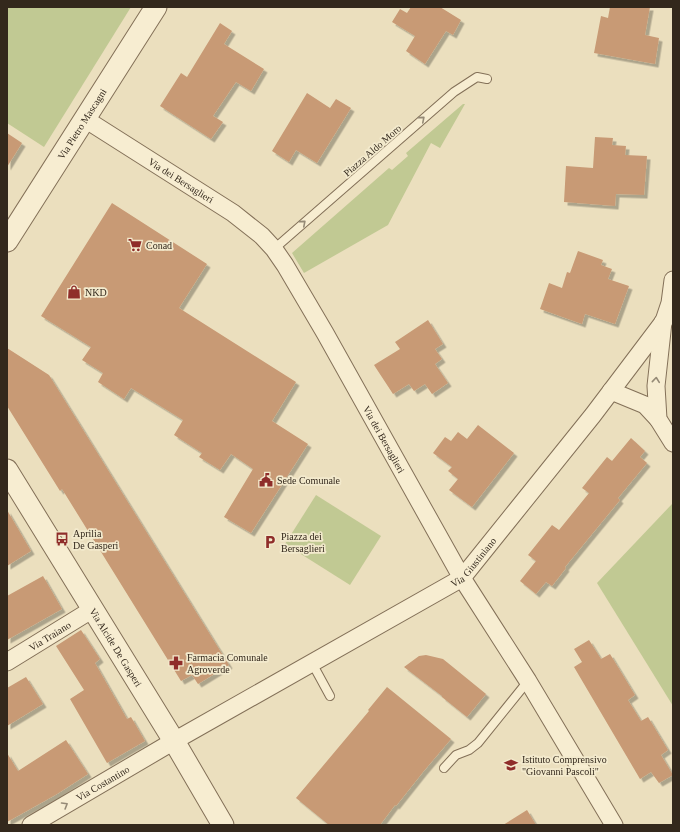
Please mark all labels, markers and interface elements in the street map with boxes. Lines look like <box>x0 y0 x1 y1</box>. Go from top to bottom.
street label: Via Pietro Mascagni <box>55 86 109 161</box>
one-way arrow <box>418 117 425 124</box>
street label: Piazza Aldo Moro <box>341 122 403 178</box>
street label: Via dei Bersaglieri <box>146 156 216 205</box>
one-way arrow <box>299 221 306 228</box>
supermarket icon: Conad <box>127 237 143 253</box>
place label: Conad <box>146 240 172 251</box>
shop icon: NKD <box>66 284 82 300</box>
place label: NKD <box>85 287 107 298</box>
one-way arrow <box>652 377 661 383</box>
street label: Via dei Bersaglieri <box>361 404 407 475</box>
public building icon: Sede Comunale <box>258 472 274 488</box>
place label: Sede Comunale <box>277 475 341 486</box>
place label: Aprilia De Gasperi <box>73 528 118 551</box>
bus stop icon: Aprilia De Gasperi <box>54 531 70 547</box>
place label: Piazza dei Bersaglieri <box>281 531 325 554</box>
parking icon: Piazza dei Bersaglieri <box>262 534 278 550</box>
street label: Via Giustiniano <box>449 535 498 589</box>
street label: Via Alcide De Gasperi <box>87 606 144 689</box>
street label: Via Traiano <box>27 619 73 653</box>
place label: Farmacia Comunale Agroverde <box>187 652 268 675</box>
pharmacy icon: Farmacia Comunale Agroverde <box>168 655 184 671</box>
place label: Istituto Comprensivo "Giovanni Pascoli" <box>522 754 607 777</box>
school or university icon: Istituto Comprensivo "Giovanni Pascoli" <box>503 757 519 773</box>
street label: Via Costantino <box>74 764 131 803</box>
one-way arrow <box>61 803 68 810</box>

